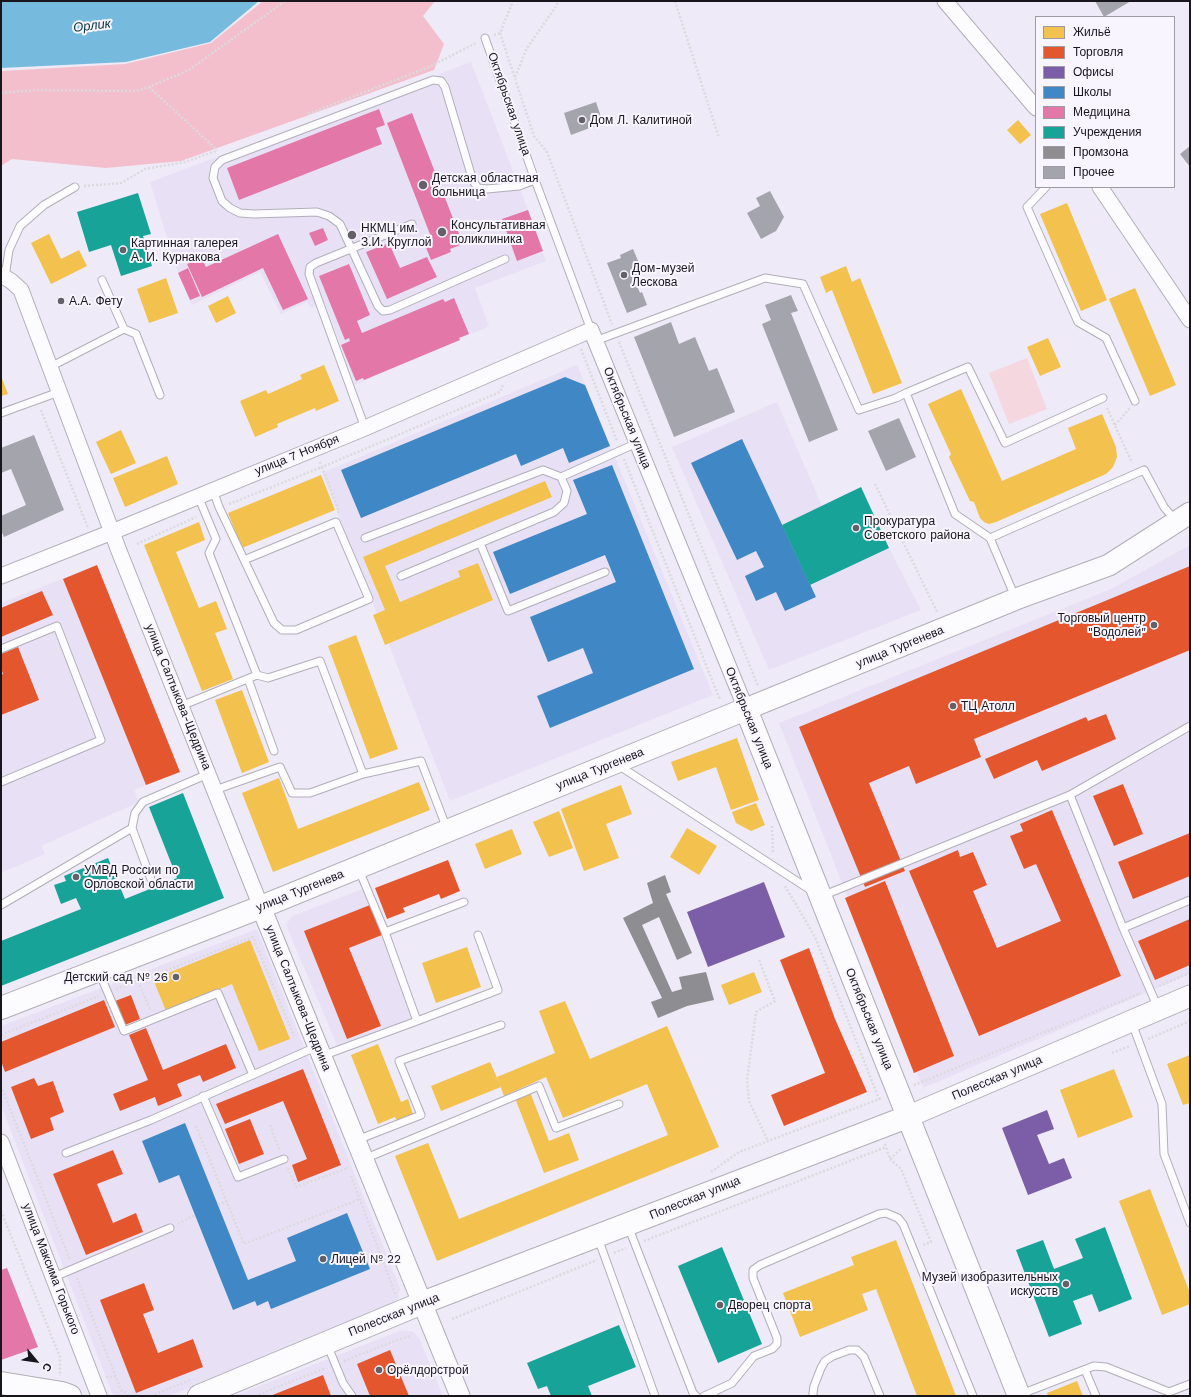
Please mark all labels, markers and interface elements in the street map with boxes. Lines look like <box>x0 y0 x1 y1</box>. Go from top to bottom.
water label: Орлик <box>72 16 112 36</box>
legend <box>1035 16 1175 188</box>
text: Жильё <box>1073 25 1111 39</box>
text: Торговля <box>1073 45 1123 59</box>
street label: Октябрьская улица <box>485 50 533 158</box>
text: Офисы <box>1073 65 1114 79</box>
text: Школы <box>1073 85 1111 99</box>
text: Медицина <box>1073 105 1130 119</box>
place label: Дом Л. Калитиной <box>590 113 692 127</box>
marker: Дом Л. Калитиной <box>577 115 587 125</box>
text: Учреждения <box>1073 125 1142 139</box>
text: Промзона <box>1073 145 1128 159</box>
text: Прочее <box>1073 165 1114 179</box>
place label: Детская областная больница <box>432 171 539 199</box>
marker: Детская областная больница <box>417 179 429 191</box>
place label: Консультативная поликлиника <box>451 218 545 246</box>
place label: НКМЦ им. З.И. Круглой <box>361 221 432 249</box>
marker: Консультативная поликлиника <box>436 226 448 238</box>
marker: НКМЦ им. З.И. Круглой <box>346 229 358 241</box>
place label: Картинная галерея А. И. Курнакова <box>131 236 238 264</box>
marker: Картинная галерея А. И. Курнакова <box>118 245 128 255</box>
place label: Дом-музей Лескова <box>632 261 694 289</box>
marker: Дом-музей Лескова <box>619 270 629 280</box>
place label: А.А. Фету <box>69 294 123 308</box>
marker: А.А. Фету <box>56 296 66 306</box>
street label: Октябрьская улица <box>600 365 654 471</box>
street label: улица 7 Ноября <box>253 432 341 478</box>
place label: Прокуратура Советского района <box>864 514 970 542</box>
marker: Прокуратура Советского района <box>851 523 861 533</box>
place label: Торговый центр "Водолей" <box>1057 611 1146 639</box>
marker: Торговый центр "Водолей" <box>1149 620 1159 630</box>
street label: улица Салтыкова-Щедрина <box>142 622 214 772</box>
street label: улица Тургенева <box>854 623 946 671</box>
street label: Октябрьская улица <box>722 665 776 771</box>
place label: ТЦ Атолл <box>961 699 1015 713</box>
marker: ТЦ Атолл <box>948 701 958 711</box>
street label: улица Тургенева <box>554 745 646 793</box>
place label: УМВД России по Орловской области <box>84 863 193 891</box>
street label: улица Тургенева <box>254 867 346 915</box>
marker: УМВД России по Орловской области <box>71 872 81 882</box>
street label: улица Салтыкова-Щедрина <box>262 923 334 1073</box>
street label: Октябрьская улица <box>842 966 896 1072</box>
place label: Детский сад № 26 <box>64 970 168 984</box>
marker: Детский сад № 26 <box>171 972 181 982</box>
street label: Полесская улица <box>950 1053 1044 1103</box>
street label: Полесская улица <box>648 1173 742 1223</box>
street label: улица Максима Горького <box>19 1201 83 1337</box>
place label: Лицей № 22 <box>331 1252 401 1266</box>
marker: Лицей № 22 <box>318 1254 328 1264</box>
place label: Музей изобразительных искусств <box>922 1270 1058 1298</box>
marker: Музей изобразительных искусств <box>1061 1279 1071 1289</box>
street label: Полесская улица <box>347 1290 441 1340</box>
place label: Дворец спорта <box>728 1298 811 1312</box>
marker: Дворец спорта <box>715 1300 725 1310</box>
north arrow <box>16 1341 56 1381</box>
text: С <box>39 1360 55 1374</box>
place label: Орёлдорстрой <box>387 1363 469 1377</box>
marker: Орёлдорстрой <box>374 1365 384 1375</box>

